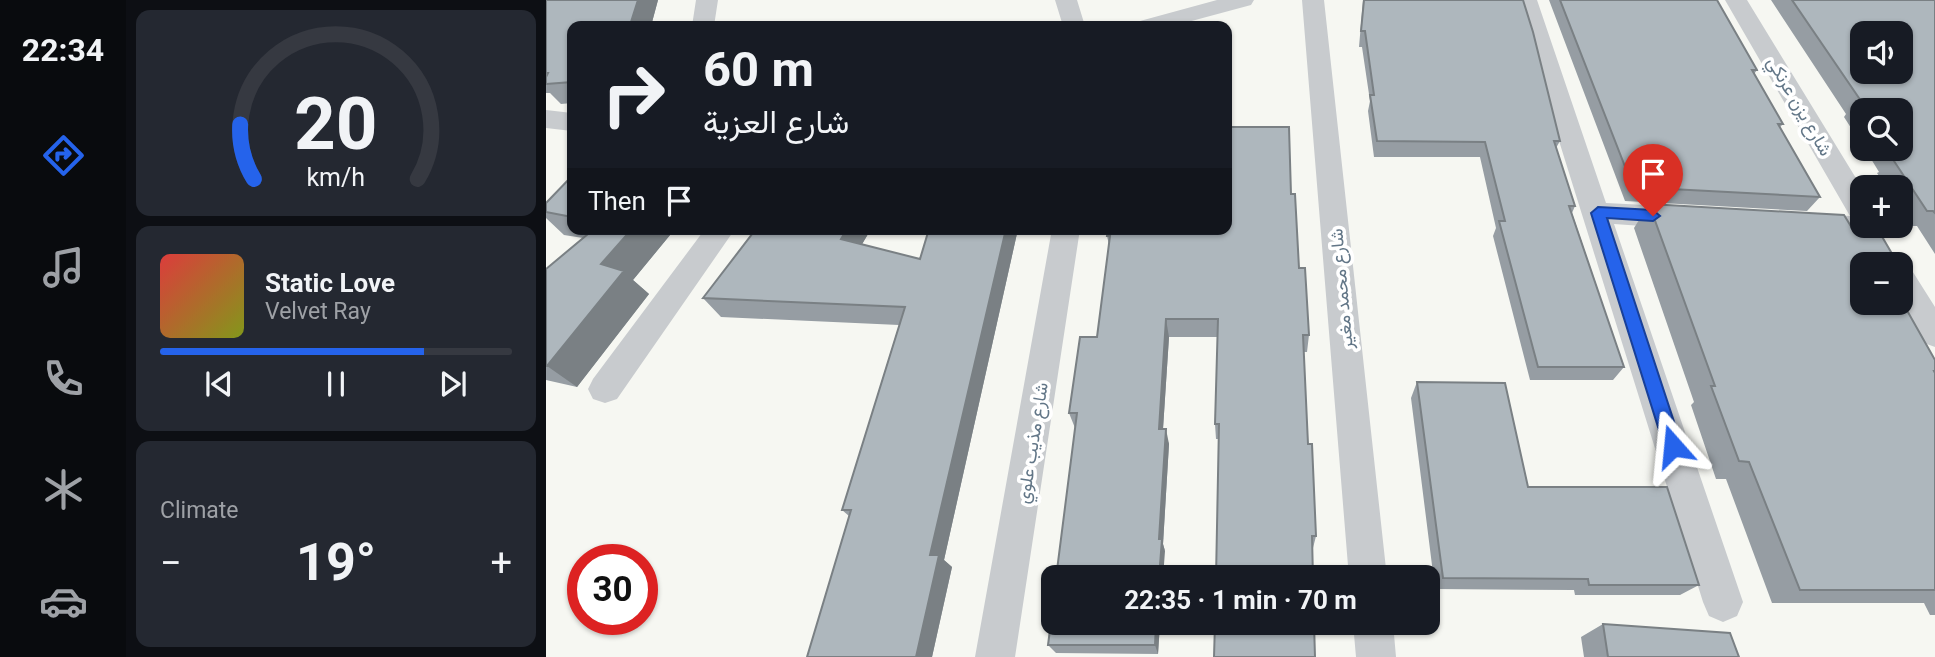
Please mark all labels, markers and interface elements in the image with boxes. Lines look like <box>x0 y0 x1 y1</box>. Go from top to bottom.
map controls <box>1850 21 1913 315</box>
button: sound <box>1850 21 1913 84</box>
text: 22:34 <box>22 31 104 69</box>
text: 60 m <box>703 41 814 98</box>
icon: right <box>588 49 679 140</box>
street label: شارع يزن عرنكي <box>1759 53 1837 162</box>
text: 20 <box>294 81 378 167</box>
button: search <box>1850 98 1913 161</box>
text: شارع العزية <box>703 103 849 141</box>
icon: directions <box>39 131 88 180</box>
pin <box>1623 144 1683 216</box>
icon: arrive <box>1634 155 1672 193</box>
text: km/h <box>307 163 365 192</box>
button: + <box>1850 175 1913 238</box>
icon: arrive <box>660 182 698 220</box>
text: Then <box>588 186 646 216</box>
street label: شارع محمد مغير <box>1325 228 1359 351</box>
icon: music <box>39 243 88 292</box>
button: − <box>1850 252 1913 315</box>
text: Static Love <box>265 268 395 298</box>
text: Velvet Ray <box>265 298 371 325</box>
icon: phone <box>39 354 88 403</box>
icon: previous <box>200 365 238 403</box>
icon: pause <box>317 365 355 403</box>
icon: next <box>434 365 472 403</box>
street label: شارع مذيب علوي <box>1012 381 1057 506</box>
position arrow <box>1636 409 1710 483</box>
icon: climate <box>39 465 88 514</box>
text: Climate <box>160 497 239 524</box>
text: 19° <box>296 532 376 593</box>
text: − <box>160 541 182 585</box>
text: + <box>490 541 512 585</box>
speed limit sign: 30 <box>567 544 658 635</box>
icon: car <box>39 577 88 626</box>
text: 22:35 · 1 min · 70 m <box>1124 585 1357 615</box>

